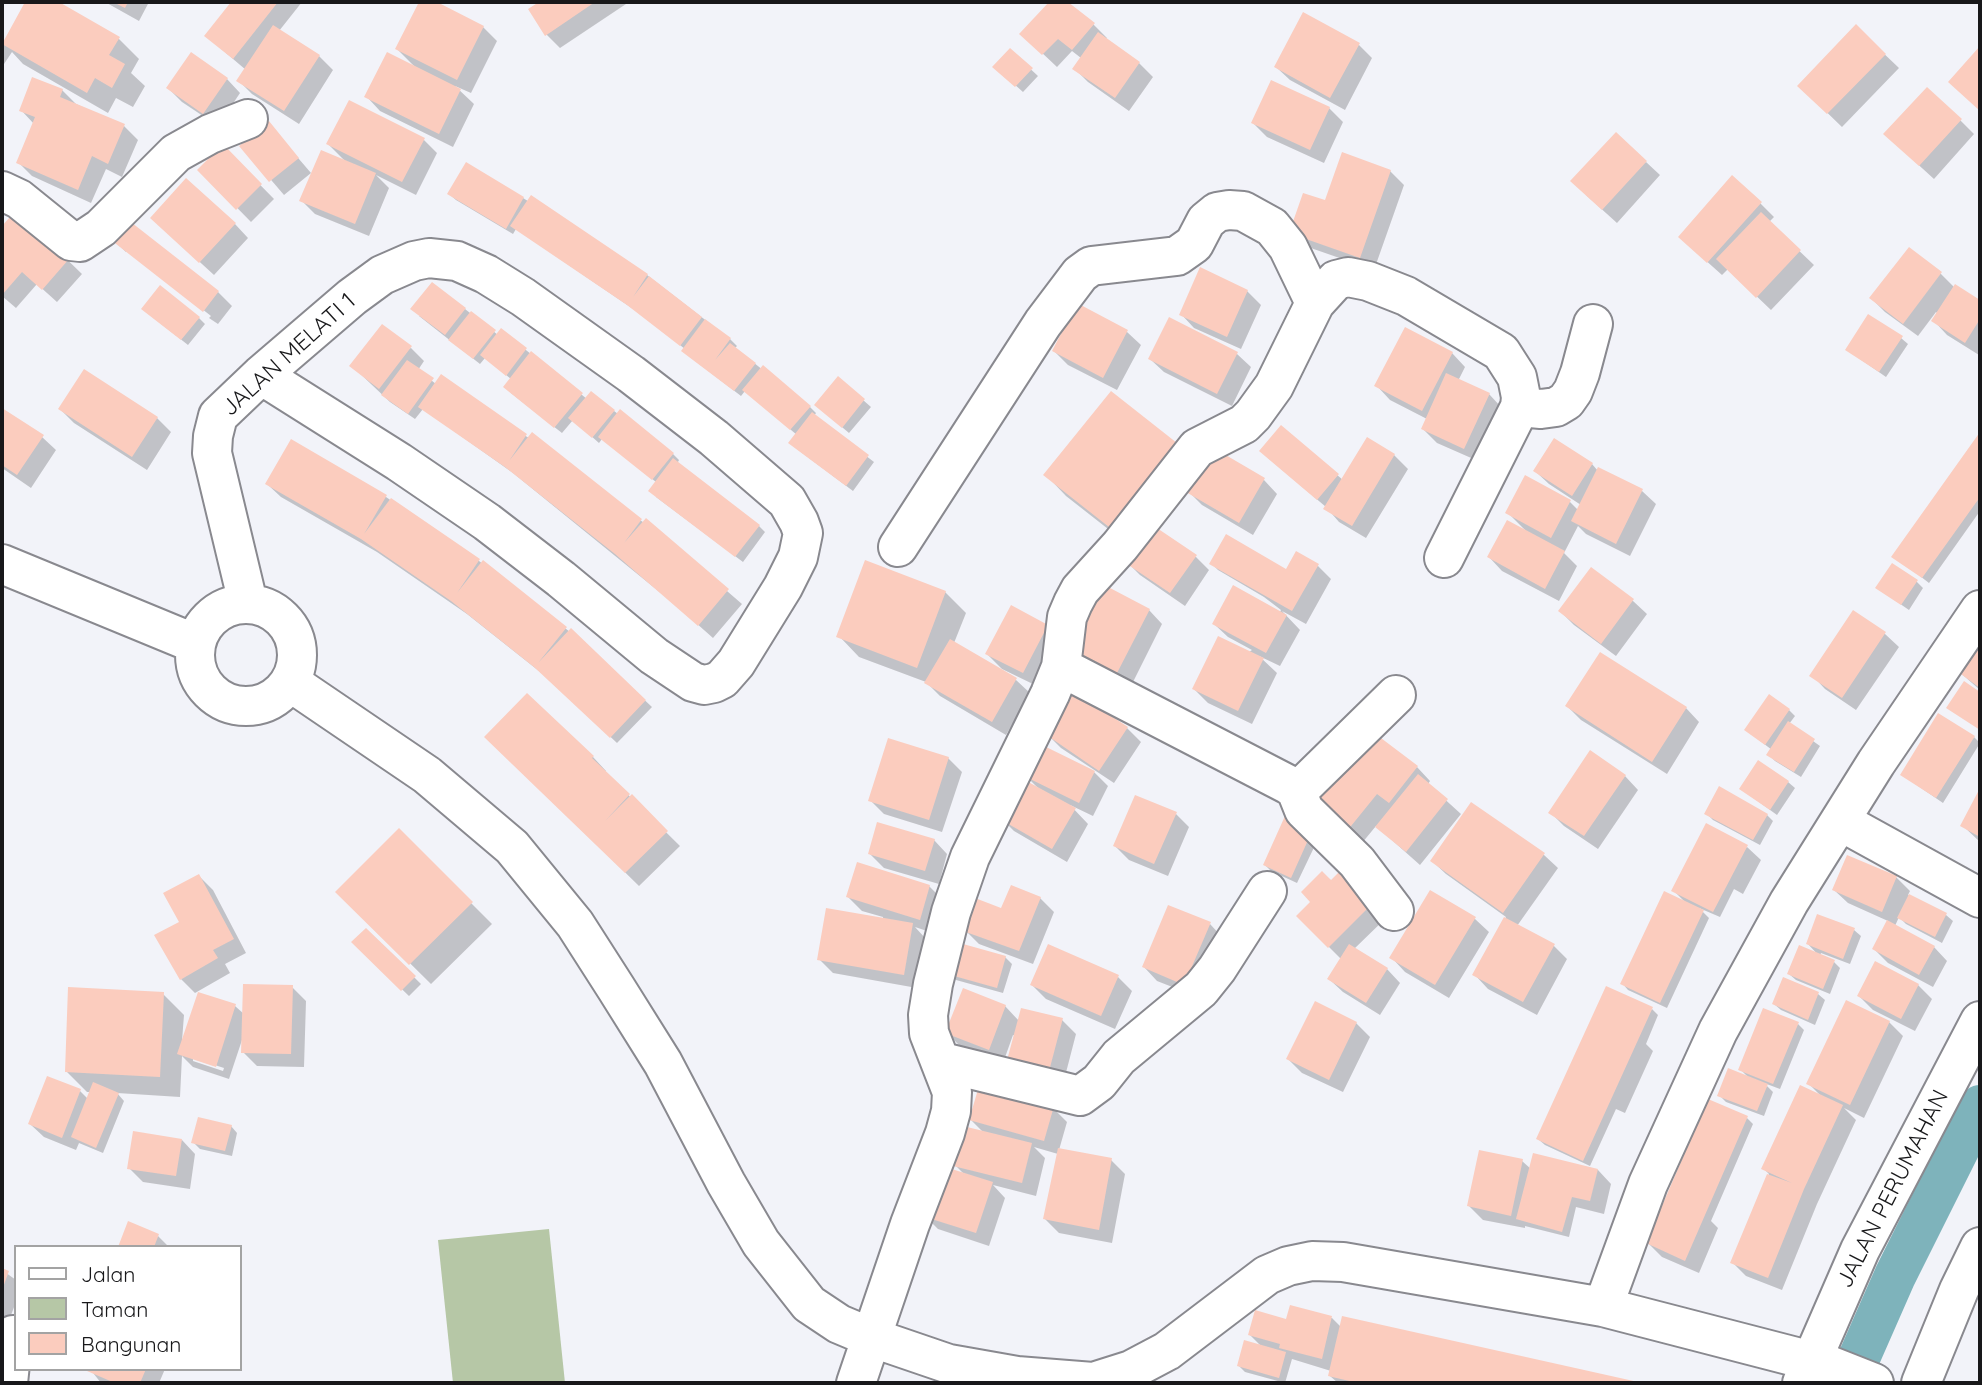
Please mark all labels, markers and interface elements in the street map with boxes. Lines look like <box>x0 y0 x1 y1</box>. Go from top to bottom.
street label: JALAN MELATI 1 <box>216 288 362 422</box>
street label: JALAN PERUMAHAN <box>1831 1085 1955 1293</box>
legend <box>14 1245 242 1371</box>
text: Jalan <box>81 1261 135 1287</box>
text: Taman <box>81 1296 148 1322</box>
text: Bangunan <box>81 1331 181 1357</box>

